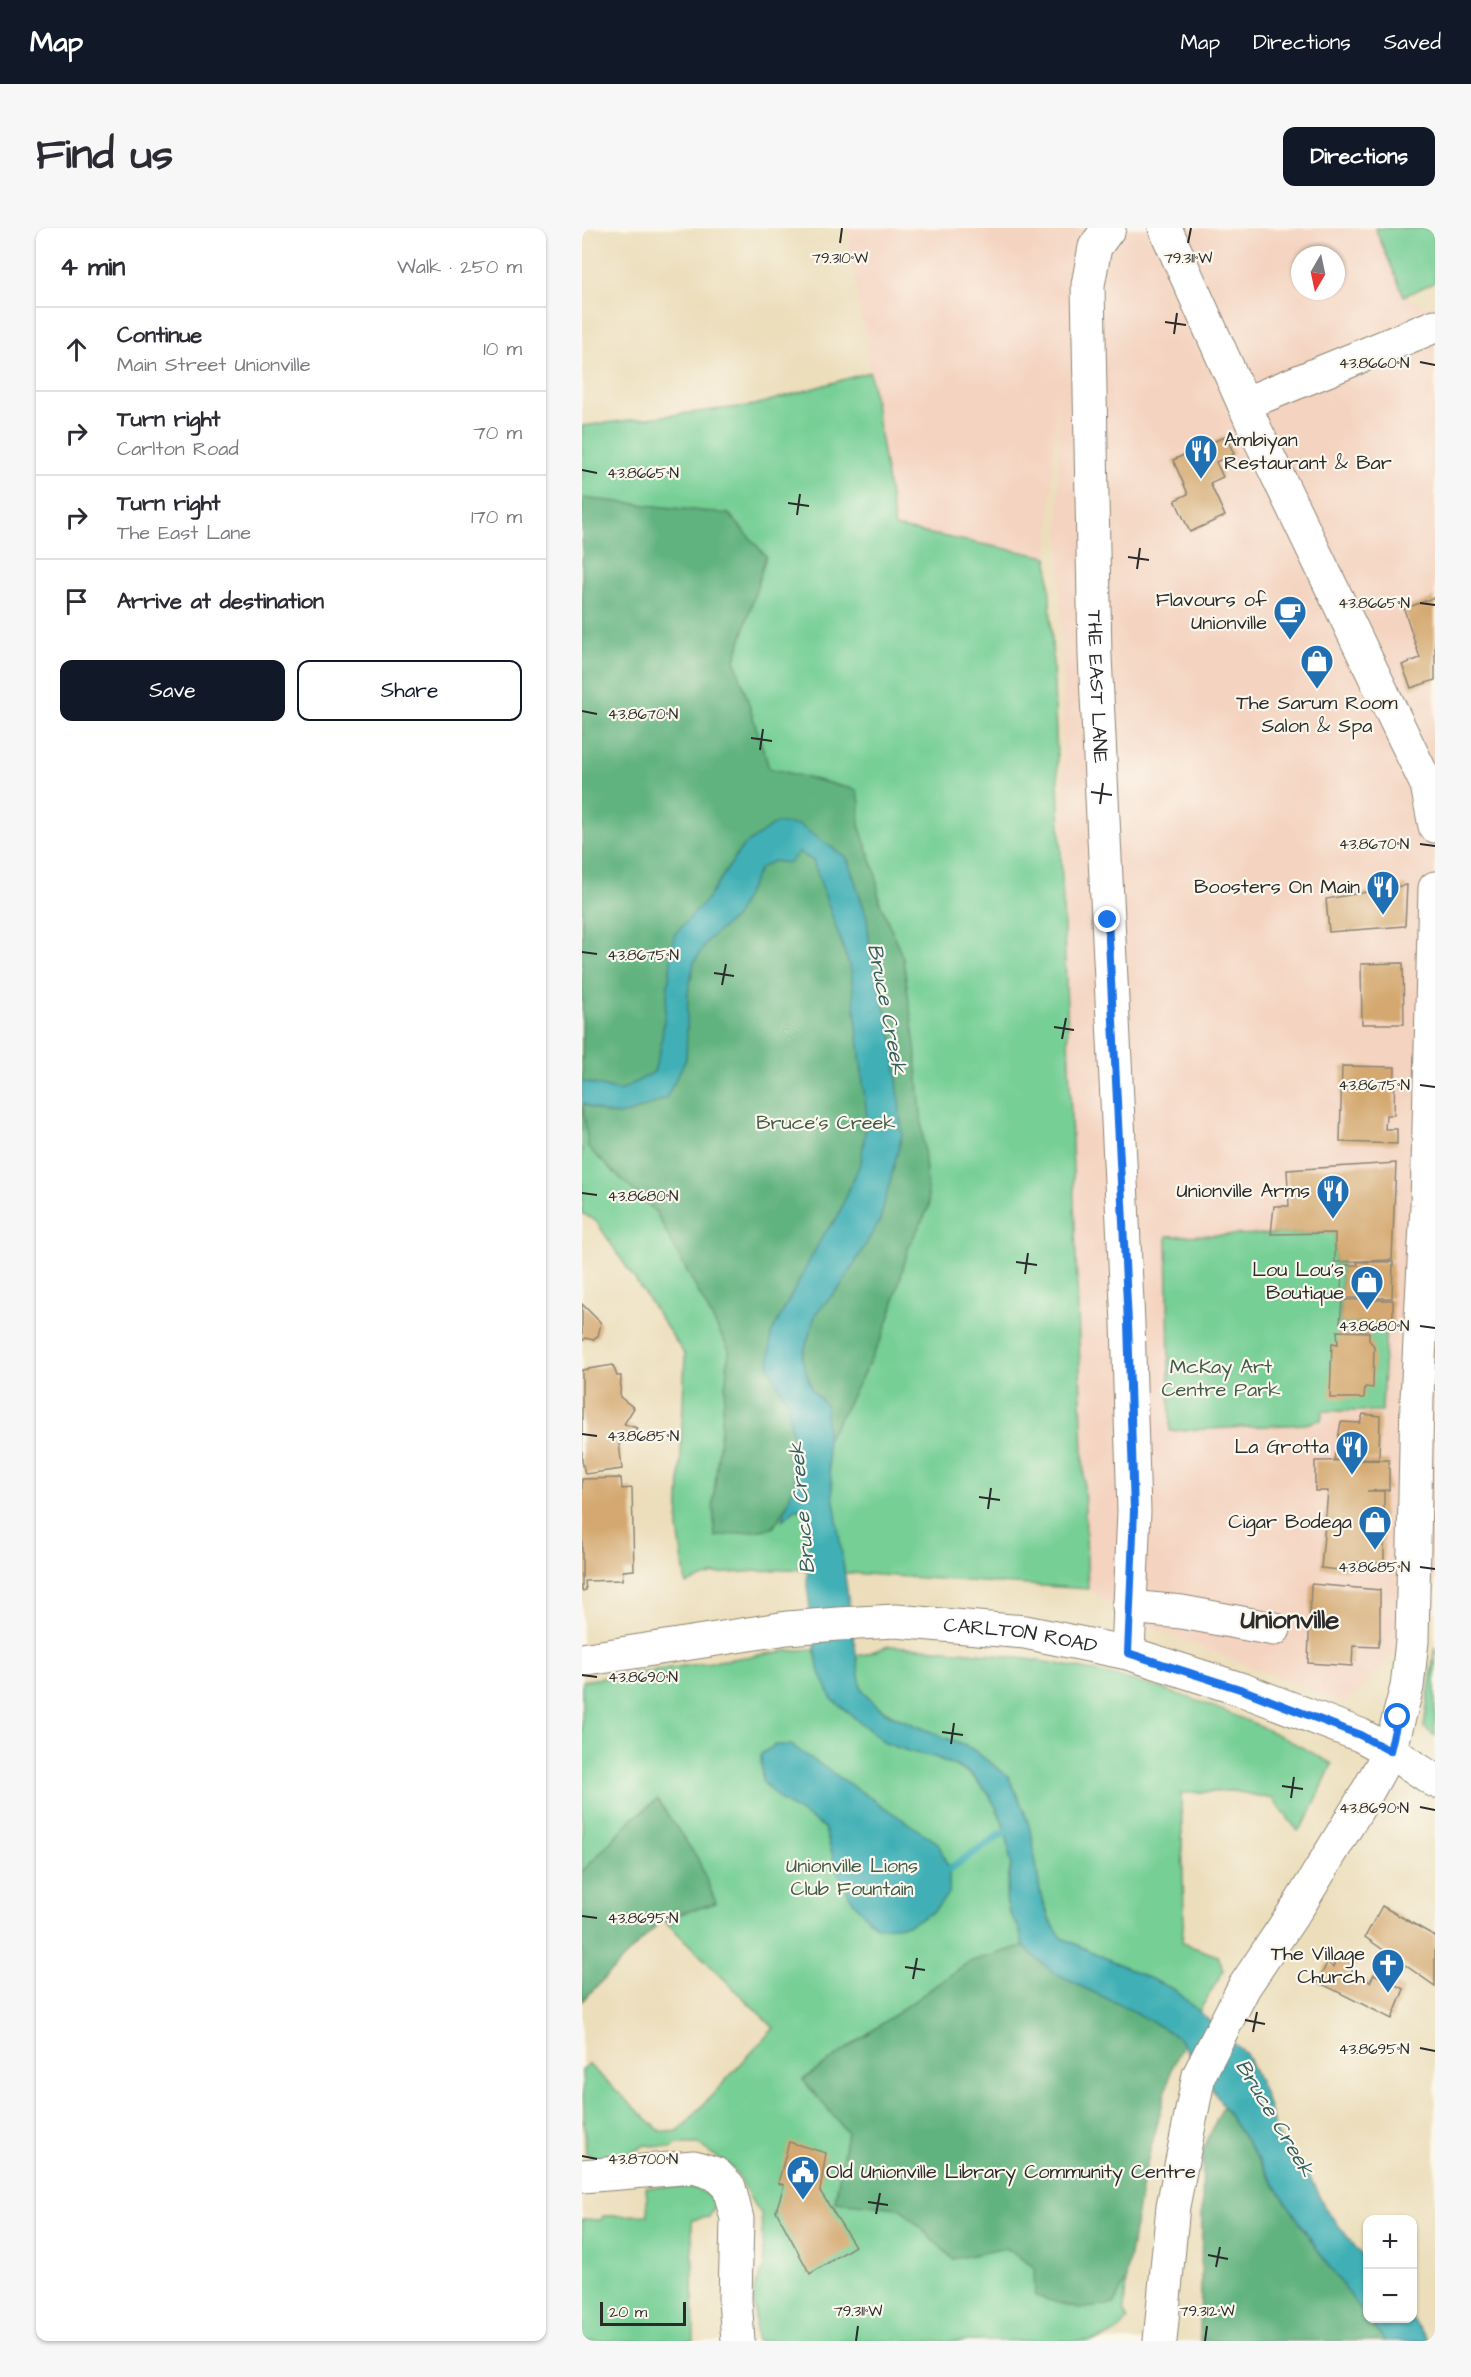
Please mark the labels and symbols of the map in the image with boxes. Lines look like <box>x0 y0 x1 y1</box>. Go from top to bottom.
north arrow <box>1291 246 1345 300</box>
text: 79.310°W <box>812 248 868 269</box>
text: 79.311°W <box>1164 248 1212 269</box>
text: 43.8660°N <box>1339 353 1409 374</box>
place label: Ambiyan Restaurant & Bar <box>1224 426 1392 477</box>
restaurant icon: Ambiyan Restaurant & Bar <box>1183 433 1219 480</box>
text: 43.8665°N <box>607 463 679 484</box>
place label: Flavours of Unionville <box>1156 586 1267 637</box>
text: 43.8665°N <box>1338 593 1410 614</box>
cafe icon: Flavours of Unionville <box>1272 594 1308 641</box>
street label: THE EAST LANE <box>1080 610 1114 764</box>
shop icon: The Sarum Room Salon & Spa <box>1299 643 1335 690</box>
place label: The Sarum Room Salon & Spa <box>1236 689 1398 740</box>
text: 43.8670°N <box>608 704 678 725</box>
text: 43.8670°N <box>1339 834 1409 855</box>
restaurant icon: Boosters On Main <box>1365 869 1401 916</box>
place label: Boosters On Main <box>1194 873 1360 901</box>
route end <box>1094 906 1120 932</box>
water label: Bruce Creek <box>860 941 914 1078</box>
text: 43.8675°N <box>607 945 679 966</box>
text: 43.8675°N <box>1338 1075 1410 1096</box>
park label: Bruce’s Creek <box>756 1109 896 1137</box>
restaurant icon: Unionville Arms <box>1315 1173 1351 1220</box>
place label: Unionville Arms <box>1177 1177 1310 1205</box>
text: 43.8680°N <box>608 1186 678 1207</box>
place label: Lou Lou's Boutique <box>1252 1256 1344 1307</box>
shop icon: Lou Lou's Boutique <box>1349 1264 1385 1311</box>
text: 43.8680°N <box>1339 1316 1409 1337</box>
park label: McKay Art Centre Park <box>1161 1353 1281 1404</box>
text: 43.8685°N <box>607 1426 679 1447</box>
restaurant icon: La Grotta <box>1334 1429 1370 1476</box>
place label: La Grotta <box>1234 1433 1329 1461</box>
water label: Bruce Creek <box>782 1440 822 1575</box>
shop icon: Cigar Bodega <box>1357 1504 1393 1551</box>
place label: Cigar Bodega <box>1228 1508 1352 1537</box>
text: 43.8685°N <box>1338 1557 1410 1578</box>
district label: Unionville <box>1241 1602 1339 1638</box>
street label: CARLTON ROAD <box>942 1611 1100 1660</box>
text: 43.8690°N <box>608 1667 678 1688</box>
route start <box>1384 1703 1410 1729</box>
text: 43.8690°N <box>1339 1798 1409 1819</box>
park label: Unionville Lions Club Fountain <box>786 1852 918 1903</box>
text: 43.8695°N <box>608 1908 678 1929</box>
place label: The Village Church <box>1271 1940 1365 1991</box>
church icon: The Village Church <box>1370 1947 1406 1994</box>
text: 43.8695°N <box>1339 2039 1409 2060</box>
water label: Bruce Creek <box>1228 2054 1322 2183</box>
text: 43.8700°N <box>608 2149 678 2170</box>
public building icon: Old Unionville Library Community Centre <box>785 2154 821 2201</box>
place label: Old Unionville Library Community Centre <box>826 2158 1196 2187</box>
scale bar <box>600 2299 686 2326</box>
text: 79.311°W <box>834 2301 882 2322</box>
text: 79.312°W <box>1179 2301 1235 2322</box>

